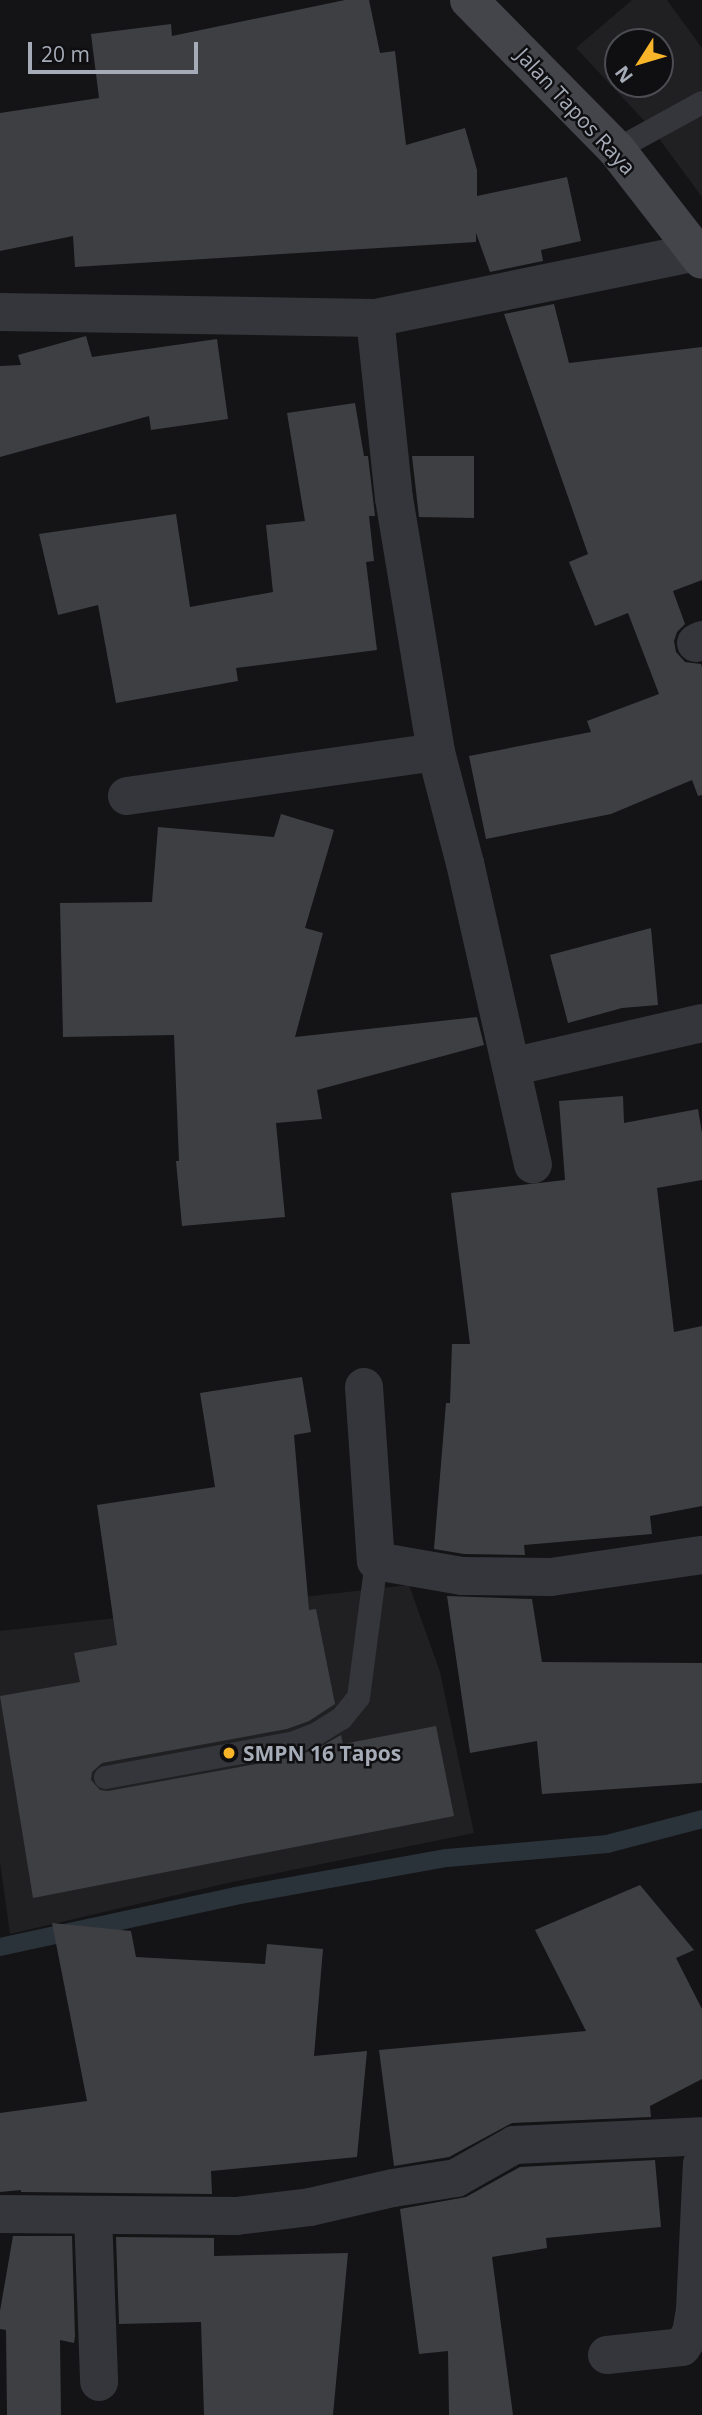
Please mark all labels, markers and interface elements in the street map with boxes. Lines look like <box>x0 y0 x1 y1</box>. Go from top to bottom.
scale bar <box>32 28 201 72</box>
north arrow <box>604 28 674 98</box>
text: 20 m <box>41 40 90 68</box>
street label: Jalan Tapos Raya <box>511 43 641 179</box>
text: N <box>609 60 639 88</box>
place label: SMPN 16 Tapos <box>243 1740 401 1766</box>
marker: SMPN 16 Tapos <box>221 1745 237 1761</box>

